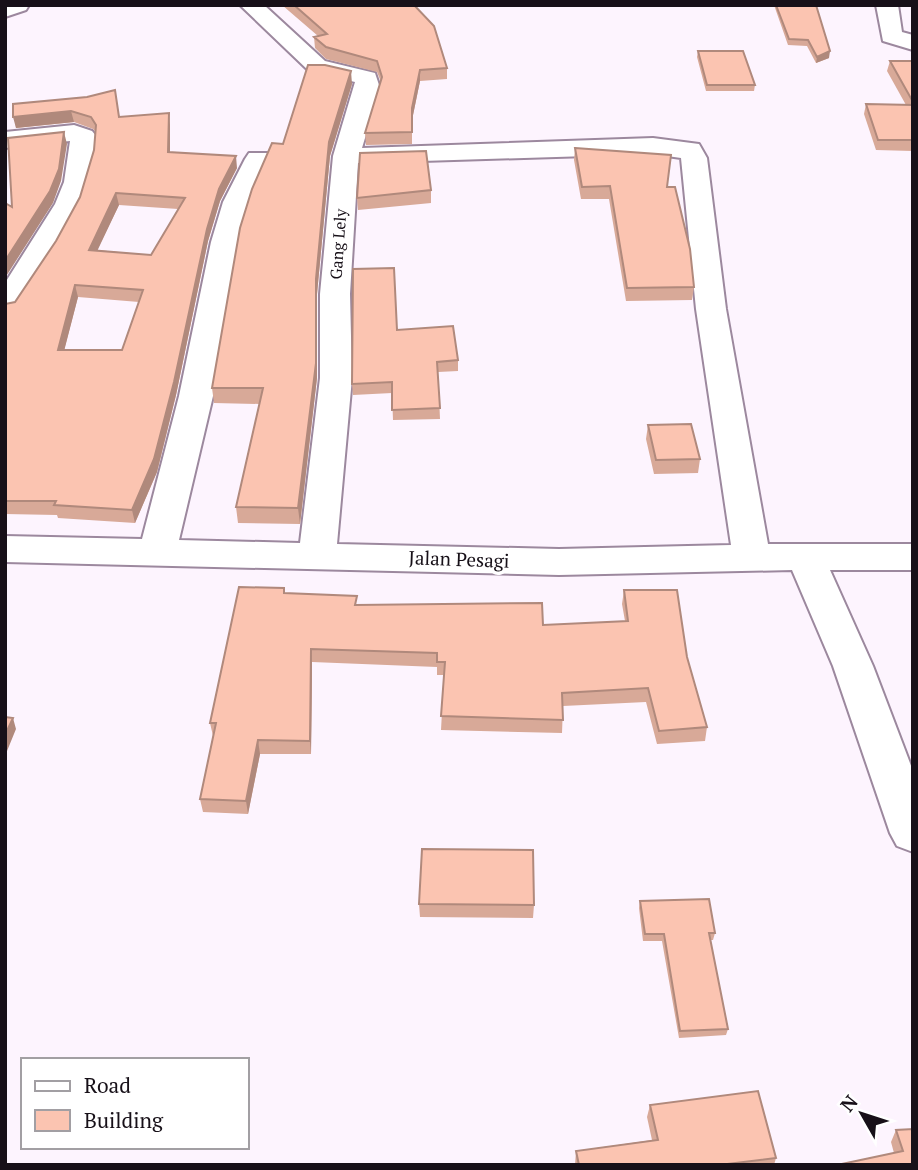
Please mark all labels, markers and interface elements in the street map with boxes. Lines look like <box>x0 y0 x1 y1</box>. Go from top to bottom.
street label: Gang Lely <box>325 207 352 280</box>
street label: Jalan Pesagi <box>408 544 510 573</box>
legend <box>21 1058 248 1149</box>
text: Road <box>84 1071 131 1099</box>
north arrow <box>827 1079 897 1149</box>
text: N <box>834 1089 863 1116</box>
text: Building <box>84 1106 164 1134</box>

